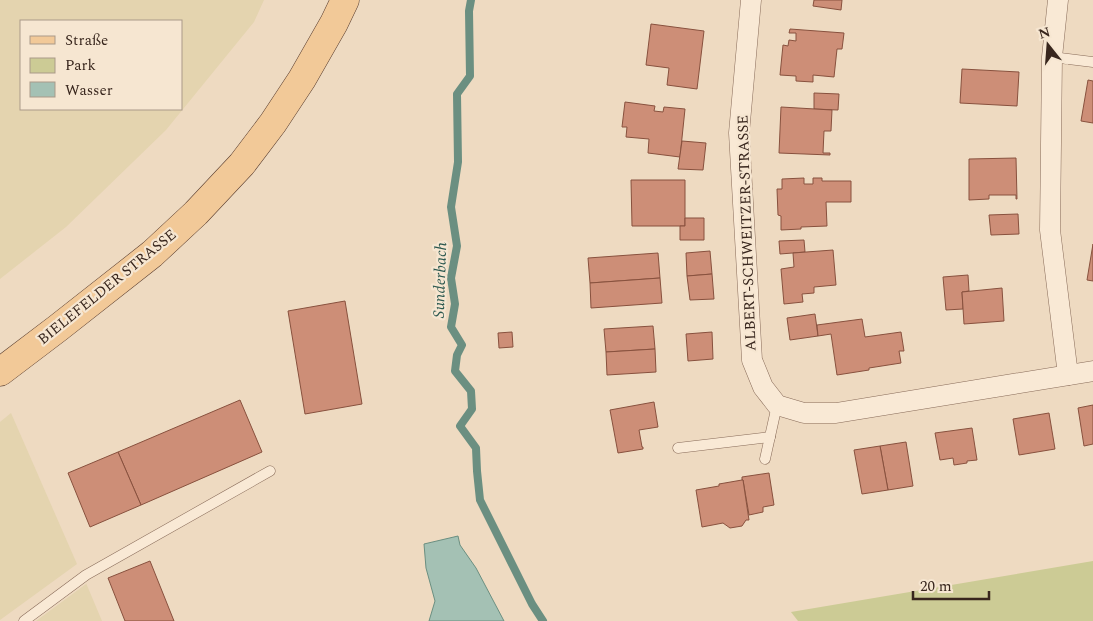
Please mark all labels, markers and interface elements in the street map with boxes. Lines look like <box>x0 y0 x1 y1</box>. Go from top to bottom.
legend <box>20 20 182 110</box>
north arrow <box>1023 20 1073 70</box>
text: N <box>1036 21 1053 45</box>
text: Straße <box>65 29 108 52</box>
text: Park <box>65 54 96 77</box>
text: Wasser <box>65 79 113 102</box>
street label: ALBERT-SCHWEITZER-STRASSE <box>731 115 763 351</box>
street label: BIELEFELDER STRASSE <box>33 224 181 350</box>
water label: Sunderbach <box>427 242 453 318</box>
scale bar <box>913 568 989 600</box>
text: 20 m <box>920 575 952 598</box>

